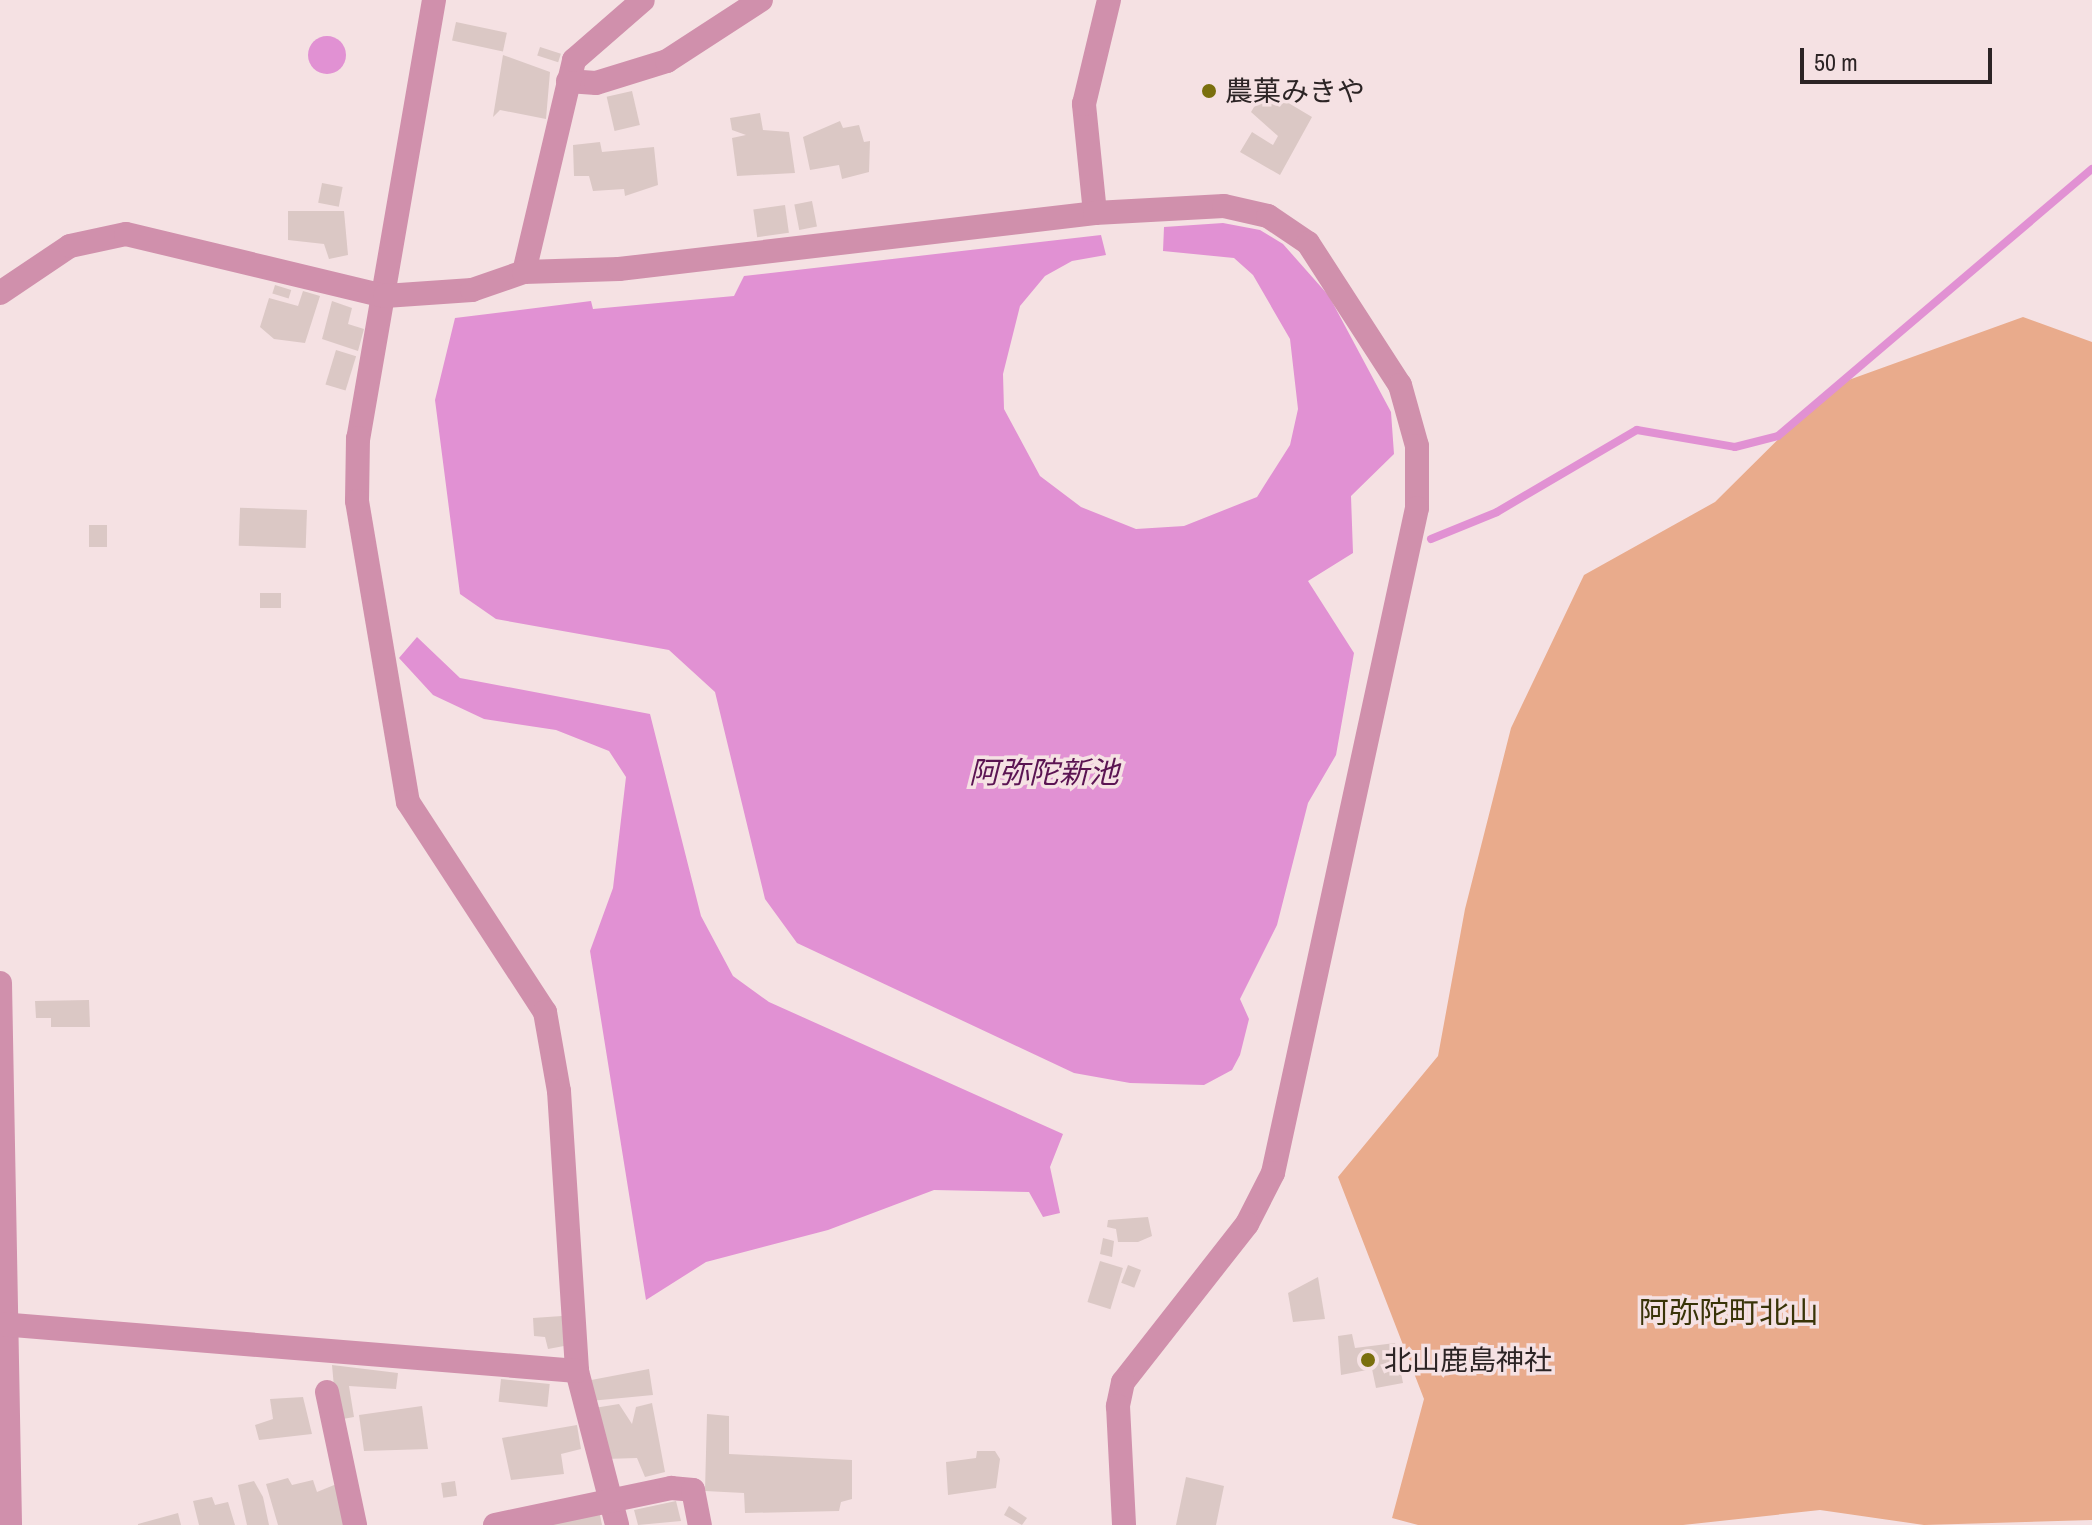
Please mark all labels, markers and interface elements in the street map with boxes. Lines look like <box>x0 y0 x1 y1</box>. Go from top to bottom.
scale bar <box>1804 32 1996 82</box>
text: 50 m <box>1814 46 1858 78</box>
place label: 農菓みきや <box>1225 74 1365 108</box>
marker: 農菓みきや <box>1200 82 1218 100</box>
water label: 阿弥陀新池 <box>969 754 1119 790</box>
district label: 阿弥陀町北山 <box>1639 1294 1819 1330</box>
place label: 北山鹿島神社 <box>1384 1343 1552 1377</box>
marker: 北山鹿島神社 <box>1359 1351 1377 1369</box>

